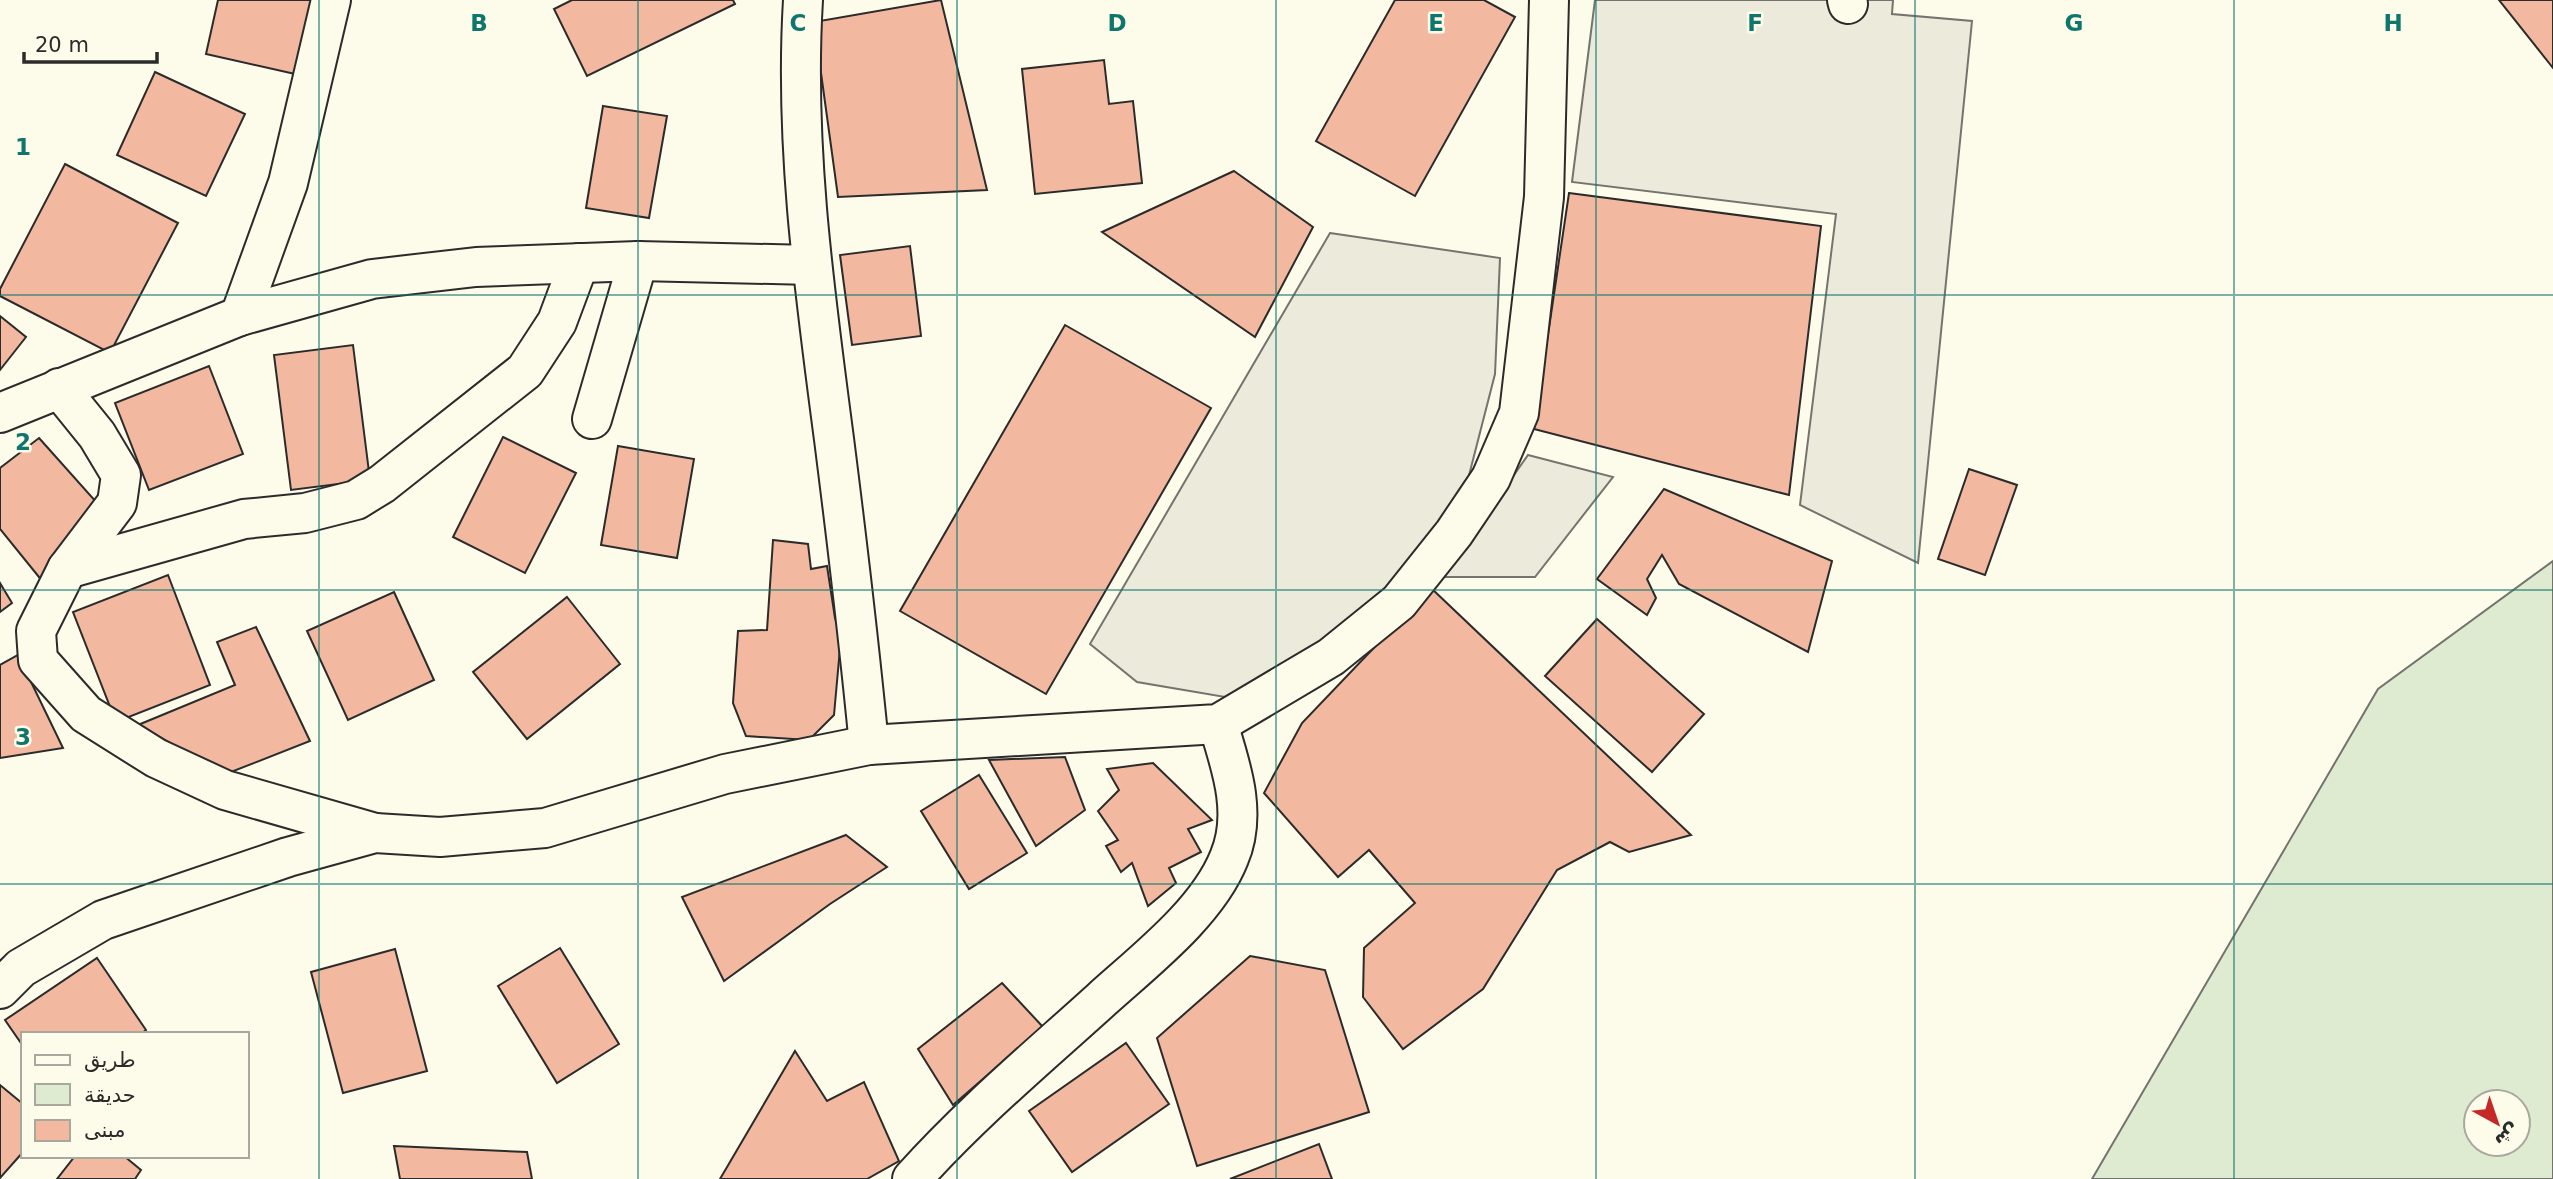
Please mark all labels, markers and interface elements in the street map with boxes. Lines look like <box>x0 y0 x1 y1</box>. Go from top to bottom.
text: B <box>470 10 488 36</box>
text: C <box>790 10 806 36</box>
text: D <box>1107 10 1127 36</box>
text: E <box>1428 10 1444 36</box>
text: F <box>1747 10 1763 36</box>
text: G <box>2065 10 2083 36</box>
text: H <box>2383 10 2403 36</box>
scale bar <box>24 21 158 65</box>
text: 20 m <box>35 33 89 57</box>
text: 1 <box>15 134 31 160</box>
text: 2 <box>15 429 31 455</box>
text: 3 <box>15 724 31 750</box>
legend <box>21 1032 248 1158</box>
text: طريق <box>84 1048 136 1072</box>
text: حديقة <box>84 1083 136 1107</box>
north arrow <box>2462 1088 2532 1158</box>
text: مبنى <box>84 1118 125 1142</box>
text: ش <box>2490 1118 2525 1153</box>

